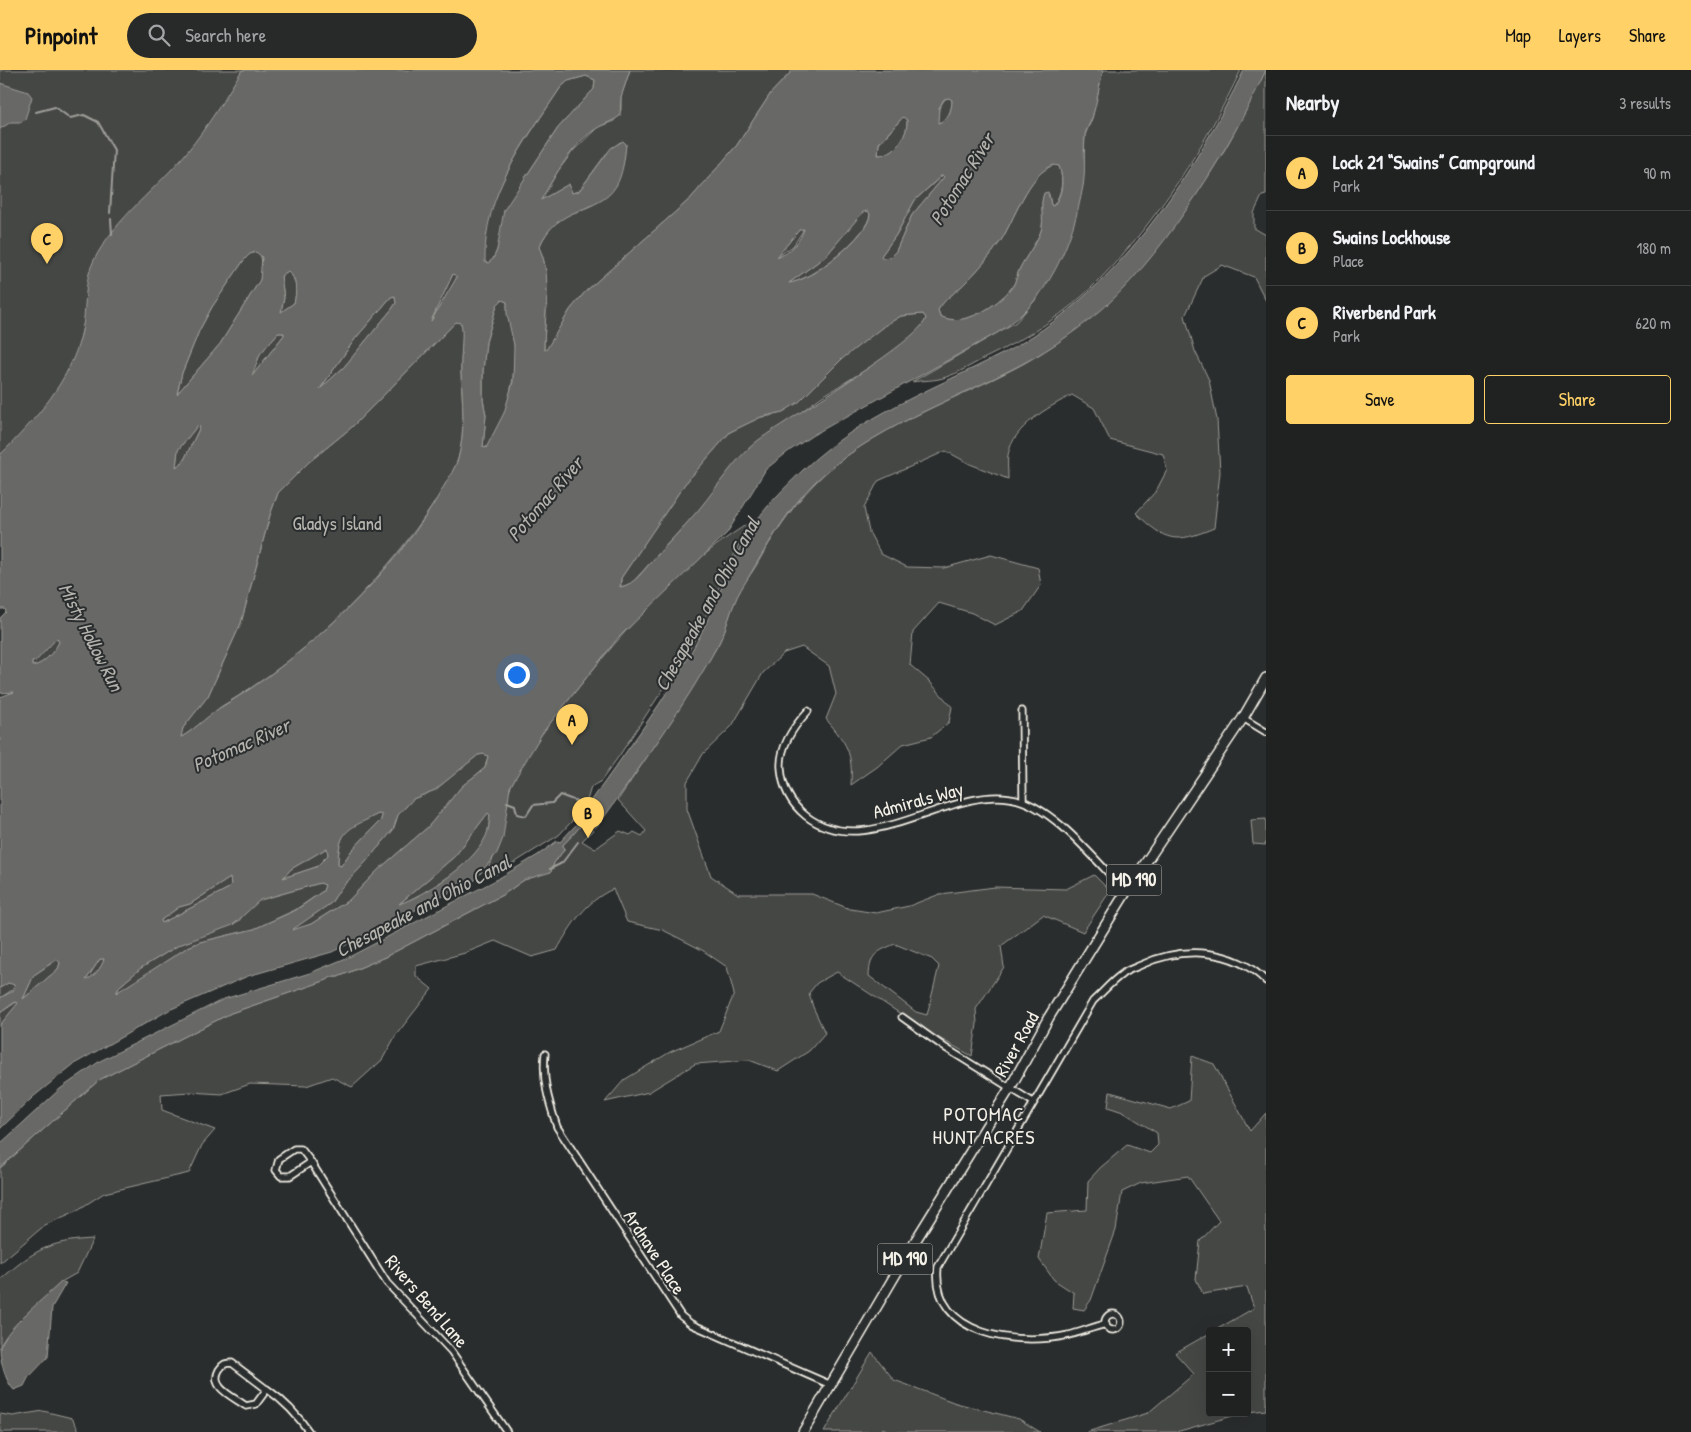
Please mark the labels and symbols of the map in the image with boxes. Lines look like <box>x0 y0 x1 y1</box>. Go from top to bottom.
water label: Potomac River <box>923 126 1002 230</box>
pin: C <box>31 223 63 264</box>
water label: Potomac River <box>500 449 590 547</box>
park label: Gladys Island <box>292 510 382 536</box>
water label: Chesapeake and Ohio Canal <box>647 510 767 696</box>
water label: Misty Hollow Run <box>52 578 131 698</box>
your location <box>504 662 530 688</box>
pin: A <box>556 704 588 745</box>
water label: Potomac River <box>188 710 296 778</box>
street label: Admirals Way <box>870 775 966 825</box>
pin: B <box>572 797 604 838</box>
water label: Chesapeake and Ohio Canal <box>330 847 517 964</box>
road number: MD 190 <box>1106 864 1162 896</box>
street label: River Road <box>987 1006 1045 1081</box>
district label: POTOMAC HUNT ACRES <box>933 1100 1035 1150</box>
street label: Ardnave Place <box>618 1205 692 1300</box>
road number: MD 190 <box>878 1244 932 1274</box>
street label: Rivers Bend Lane <box>379 1249 475 1353</box>

